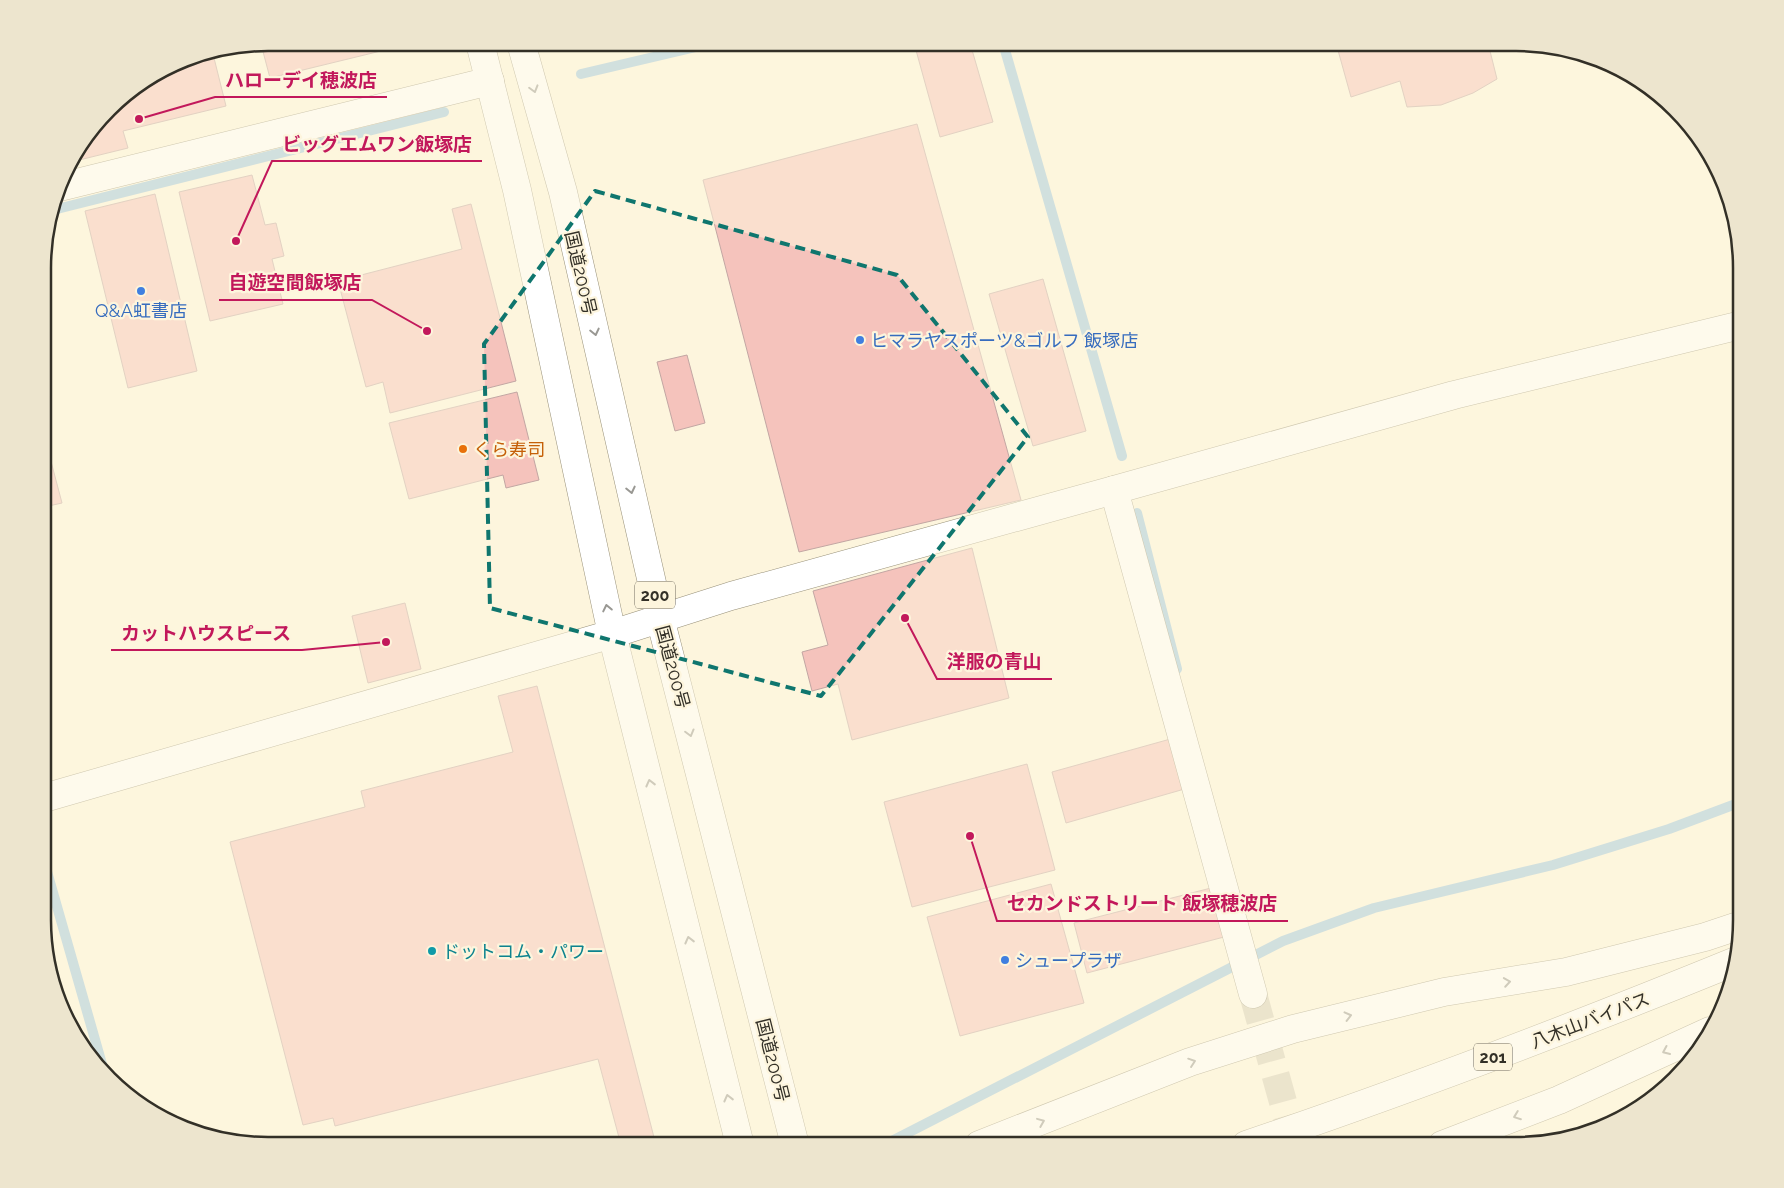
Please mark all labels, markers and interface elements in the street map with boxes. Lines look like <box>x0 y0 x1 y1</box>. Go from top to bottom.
callout: ハローデイ穂波店 <box>215 63 387 97</box>
text: ハローデイ穂波店 <box>225 69 377 91</box>
one-way arrow <box>529 85 539 93</box>
callout: ビッグエムワン飯塚店 <box>272 127 482 161</box>
text: ビッグエムワン飯塚店 <box>282 133 472 155</box>
street label: 国道200号 <box>561 229 601 317</box>
callout: 自遊空間飯塚店 <box>219 266 372 300</box>
text: 自遊空間飯塚店 <box>228 271 362 293</box>
marker: Q&A虹書店 <box>135 285 147 297</box>
place label: Q&A虹書店 <box>95 300 187 321</box>
one-way arrow <box>589 327 600 336</box>
place label: ヒマラヤスポーツ&ゴルフ 飯塚店 <box>870 330 1138 351</box>
marker: ヒマラヤスポーツ&ゴルフ 飯塚店 <box>854 334 866 346</box>
place label: くら寿司 <box>473 439 545 460</box>
marker: くら寿司 <box>457 443 469 455</box>
one-way arrow <box>625 486 636 495</box>
road number: 200 <box>635 582 675 608</box>
one-way arrow <box>602 603 613 612</box>
callout: カットハウスピース <box>111 616 302 650</box>
text: カットハウスピース <box>121 622 291 644</box>
street label: 国道200号 <box>652 623 694 711</box>
callout: 洋服の青山 <box>937 645 1052 679</box>
text: 洋服の青山 <box>946 650 1042 672</box>
one-way arrow <box>684 729 695 738</box>
one-way arrow <box>645 779 655 787</box>
callout: セカンドストリート 飯塚穂波店 <box>997 887 1288 921</box>
text: セカンドストリート 飯塚穂波店 <box>1007 892 1277 914</box>
one-way arrow <box>684 936 695 945</box>
place label: ドットコム・パワー <box>442 941 604 962</box>
marker: ドットコム・パワー <box>426 945 438 957</box>
place label: シュープラザ <box>1015 950 1122 971</box>
marker: シュープラザ <box>999 954 1011 966</box>
one-way arrow <box>1502 977 1511 987</box>
street label: 八木山バイパス <box>1528 988 1652 1052</box>
one-way arrow <box>1343 1011 1352 1022</box>
street label: 国道200号 <box>752 1016 794 1104</box>
road number: 201 <box>1474 1044 1512 1070</box>
one-way arrow <box>1662 1045 1671 1056</box>
one-way arrow <box>1187 1058 1196 1068</box>
one-way arrow <box>723 1094 734 1103</box>
one-way arrow <box>1513 1110 1522 1120</box>
one-way arrow <box>1036 1117 1045 1128</box>

